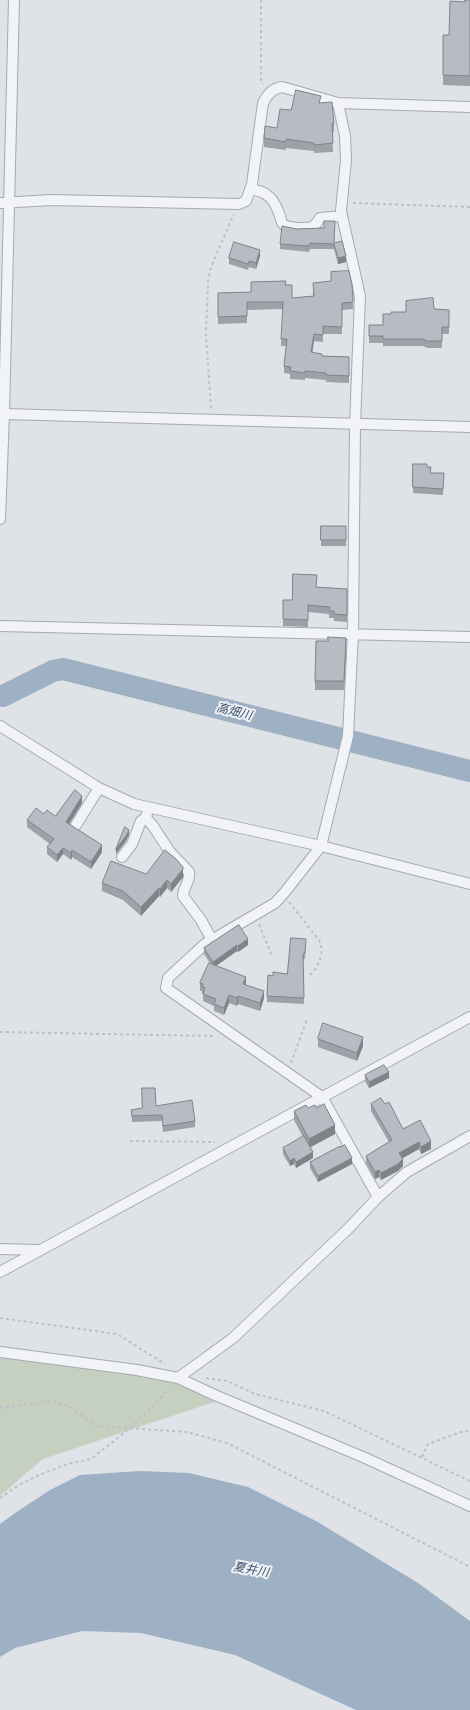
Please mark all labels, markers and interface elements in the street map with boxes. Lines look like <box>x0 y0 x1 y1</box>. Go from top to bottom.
water label: 高畑川 <box>215 701 253 723</box>
water label: 夏井川 <box>232 1560 270 1580</box>

